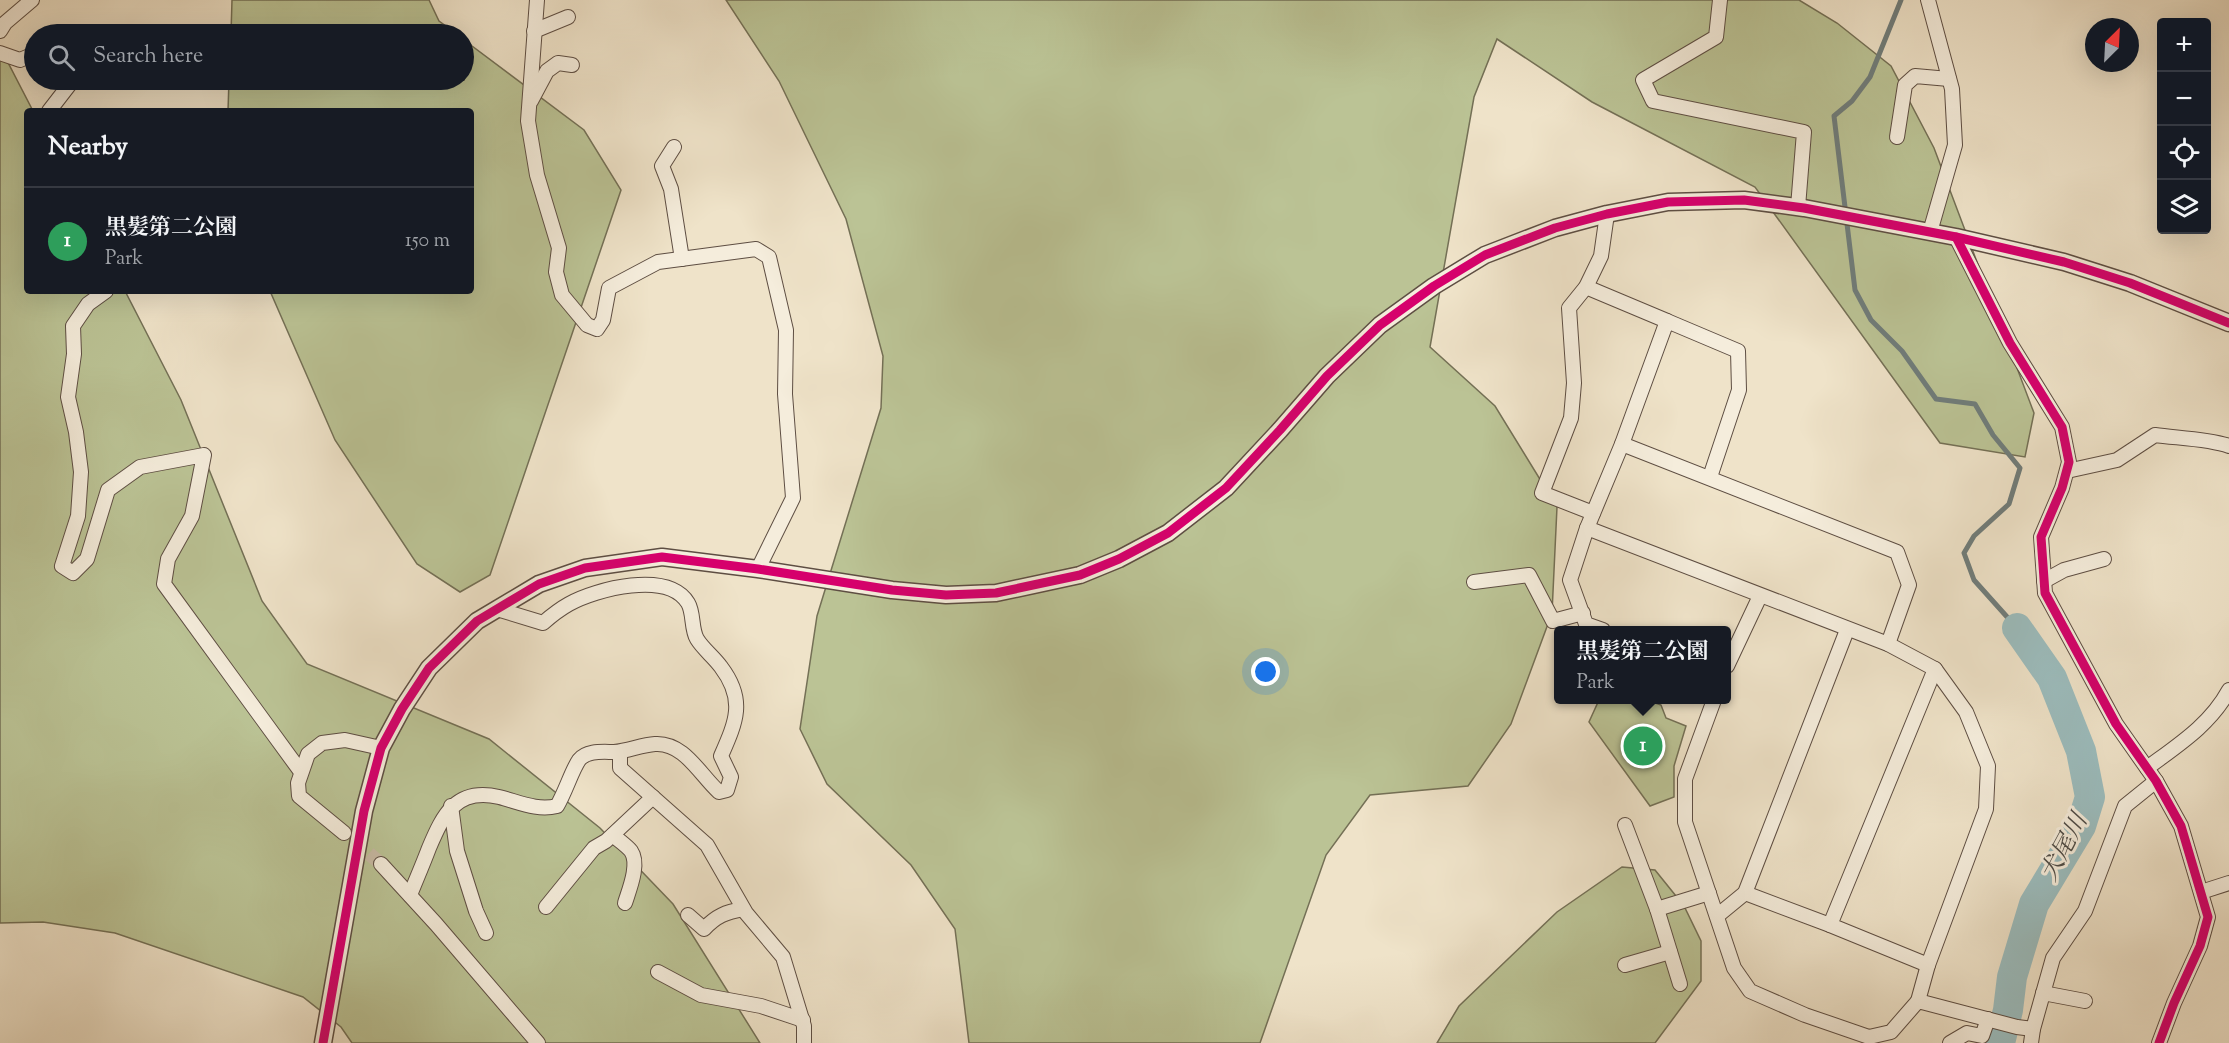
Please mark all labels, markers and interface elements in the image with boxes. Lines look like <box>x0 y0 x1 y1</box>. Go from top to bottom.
north arrow <box>2085 18 2139 72</box>
map controls <box>2157 18 2211 234</box>
button: + <box>2157 18 2211 72</box>
search box <box>24 24 474 90</box>
icon: search <box>45 41 78 74</box>
text: Search here <box>93 41 203 73</box>
button: − <box>2157 72 2211 126</box>
button: locate <box>2157 126 2211 180</box>
text: Nearby <box>48 129 128 166</box>
button: layers <box>2157 180 2211 234</box>
text: 黒髪第二公園 <box>105 213 237 245</box>
text: 1 <box>64 227 71 256</box>
text: 150 m <box>405 227 450 256</box>
text: Park <box>105 245 143 274</box>
popup <box>1554 626 1731 704</box>
text: 黒髪第二公園 <box>1576 637 1709 669</box>
your location <box>1251 657 1280 686</box>
text: Park <box>1576 669 1615 698</box>
pin: 1 <box>1624 724 1662 768</box>
water label: 犬尾川 <box>2033 806 2098 888</box>

